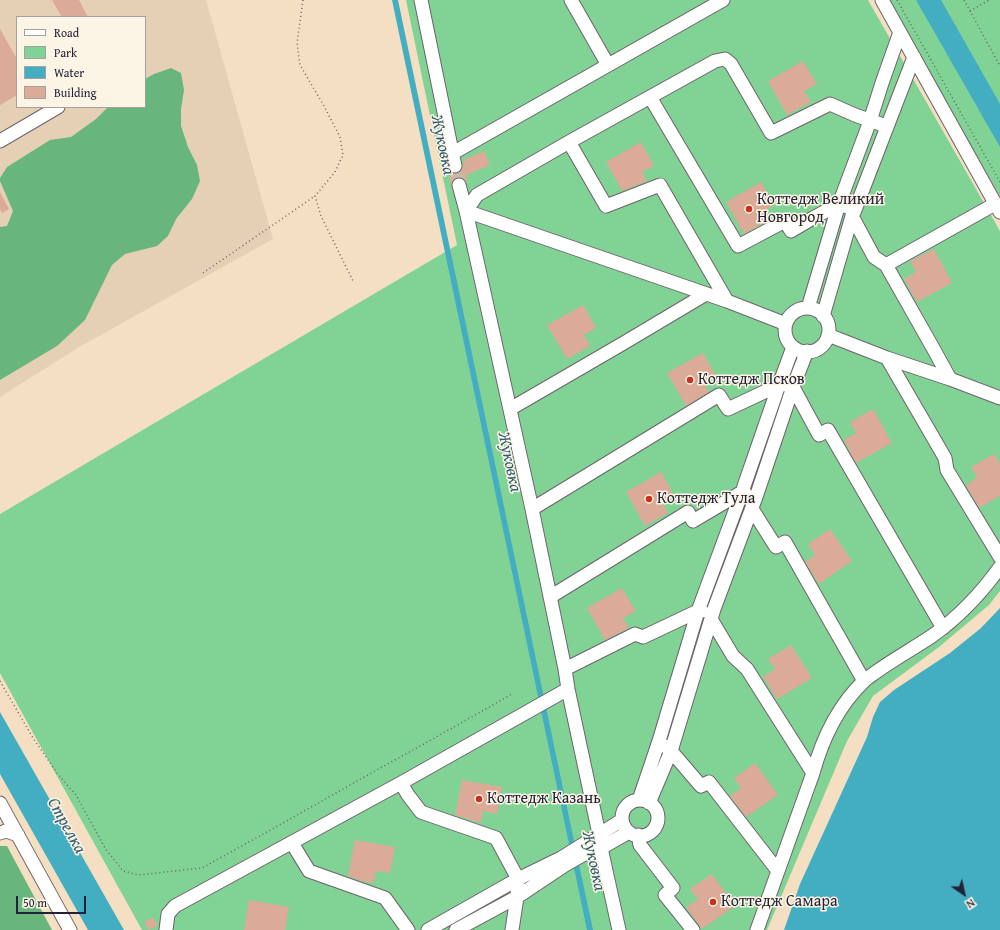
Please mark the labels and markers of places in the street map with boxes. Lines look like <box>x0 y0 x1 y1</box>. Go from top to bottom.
place label: Коттедж Великий Новгород <box>757 190 884 228</box>
marker: Коттедж Великий Новгород <box>744 204 754 214</box>
place label: Коттедж Псков <box>698 370 805 390</box>
marker: Коттедж Псков <box>685 375 695 385</box>
place label: Коттедж Тула <box>657 489 755 509</box>
marker: Коттедж Тула <box>644 494 654 504</box>
place label: Коттедж Казань <box>487 789 601 809</box>
marker: Коттедж Казань <box>474 794 484 804</box>
place label: Коттедж Самара <box>721 892 838 912</box>
marker: Коттедж Самара <box>708 897 718 907</box>

